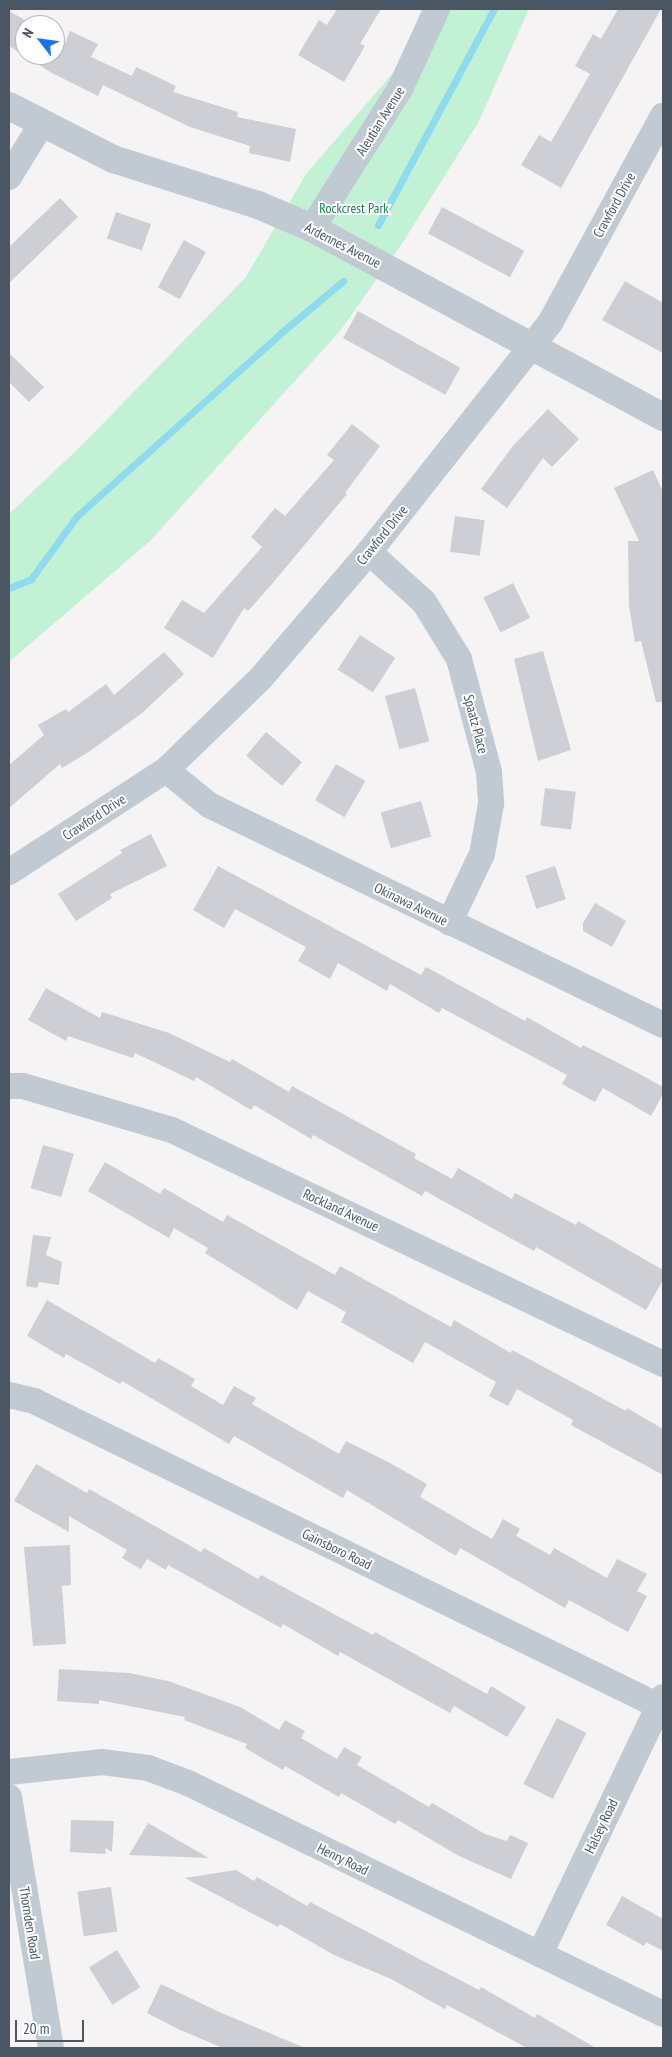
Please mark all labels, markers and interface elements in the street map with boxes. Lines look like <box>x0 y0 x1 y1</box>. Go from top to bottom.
north arrow <box>15 15 65 65</box>
text: N <box>18 25 38 41</box>
street label: Aleutian Avenue <box>352 83 408 159</box>
street label: Crawford Drive <box>589 170 639 240</box>
park label: Rockcrest Park <box>319 200 389 216</box>
street label: Ardennes Avenue <box>302 219 384 271</box>
street label: Crawford Drive <box>353 502 411 568</box>
street label: Spaatz Place <box>460 692 492 756</box>
street label: Crawford Drive <box>59 790 129 844</box>
street label: Okinawa Avenue <box>371 879 451 929</box>
street label: Rockland Avenue <box>300 1185 382 1235</box>
street label: Gainsboro Road <box>299 1525 375 1573</box>
street label: Halsey Road <box>581 1796 621 1856</box>
street label: Henry Road <box>314 1839 372 1879</box>
street label: Thornden Road <box>16 1885 44 1961</box>
scale bar <box>18 2010 86 2042</box>
text: 20 m <box>23 2019 49 2038</box>

